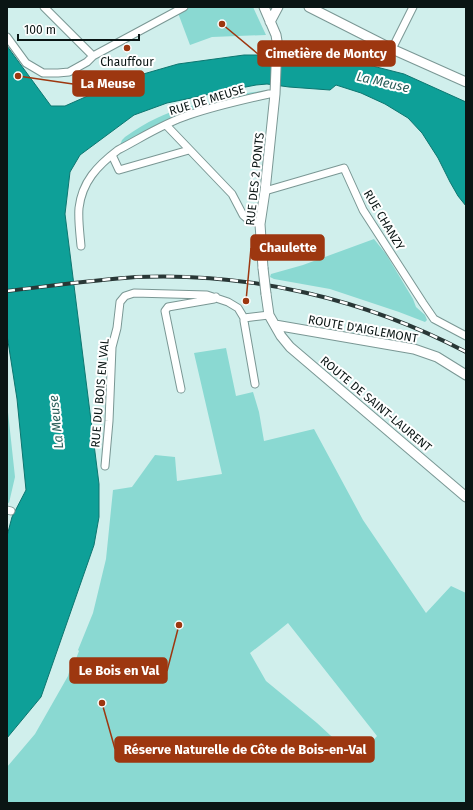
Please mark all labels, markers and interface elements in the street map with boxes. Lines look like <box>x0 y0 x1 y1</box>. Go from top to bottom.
scale bar <box>18 16 139 42</box>
text: 100 m <box>24 23 56 37</box>
callout: Cimetière de Montcy <box>258 41 395 66</box>
marker: Chauffour <box>122 43 132 53</box>
text: Cimetière de Montcy <box>265 46 387 61</box>
place label: Chauffour <box>100 55 154 69</box>
water label: La Meuse <box>355 69 411 95</box>
callout: La Meuse <box>73 71 144 96</box>
text: La Meuse <box>80 76 136 91</box>
street label: RUE DE MEUSE <box>167 82 247 118</box>
street label: RUE DES 2 PONTS <box>243 131 267 226</box>
street label: RUE CHANZY <box>361 187 408 253</box>
callout: Chaulette <box>251 235 324 260</box>
text: Chaulette <box>259 240 317 255</box>
street label: ROUTE D'AIGLEMONT <box>307 312 420 346</box>
street label: RUE DU BOIS EN VAL <box>88 338 112 448</box>
street label: ROUTE DE SAINT-LAURENT <box>318 353 435 455</box>
water label: La Meuse <box>46 394 66 450</box>
callout: Le Bois en Val <box>70 658 167 683</box>
text: Le Bois en Val <box>79 663 160 678</box>
callout: Réserve Naturelle de Côte de Bois-en-Val <box>115 737 374 762</box>
text: Réserve Naturelle de Côte de Bois-en-Val <box>124 742 366 757</box>

